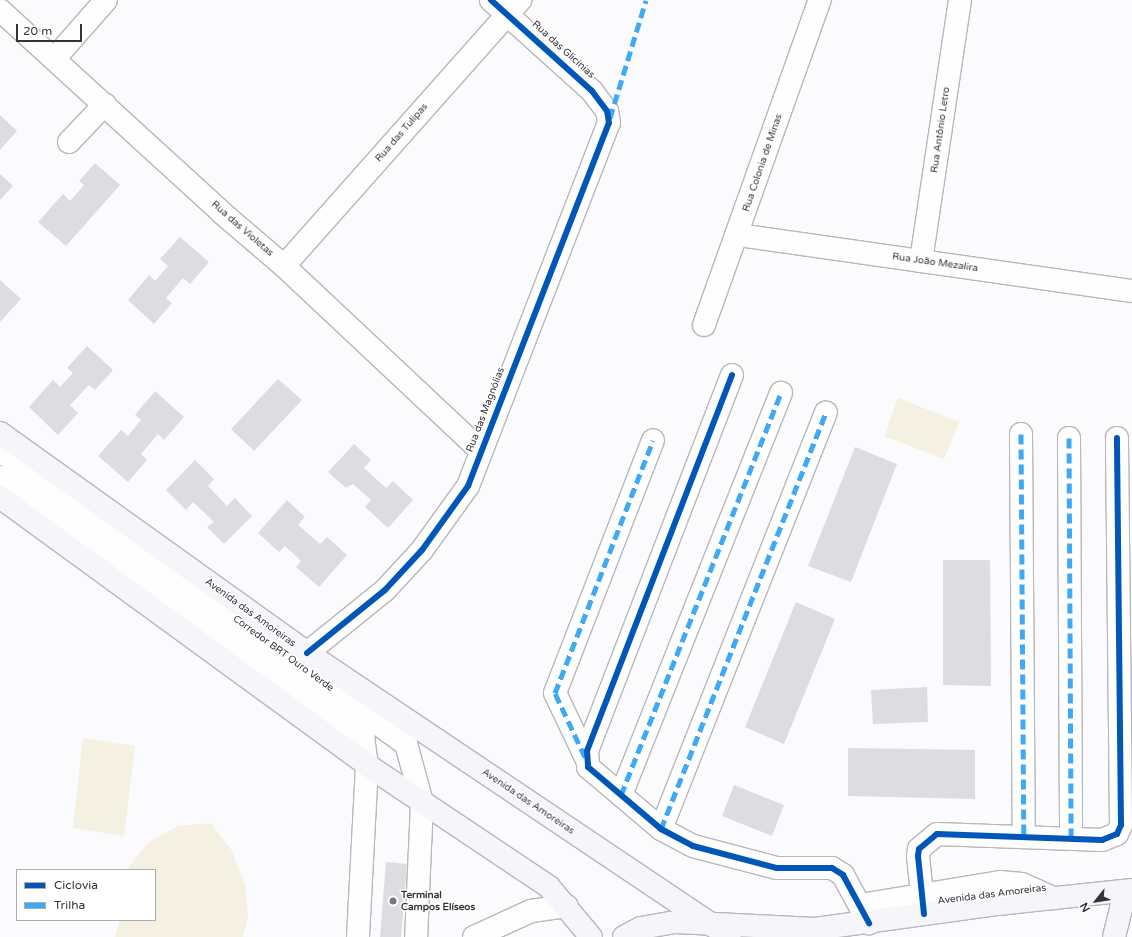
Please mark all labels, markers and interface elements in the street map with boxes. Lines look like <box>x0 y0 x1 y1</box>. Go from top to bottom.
scale bar <box>18 16 84 42</box>
street label: Rua das Glicínias <box>529 19 597 81</box>
text: 20 m <box>23 24 52 38</box>
street label: Rua Antônio Letro <box>929 86 953 174</box>
street label: Rua das Tulipas <box>373 101 431 165</box>
street label: Rua Colonia de Minas <box>741 112 785 214</box>
street label: Rua das Violetas <box>208 199 276 259</box>
street label: Rua João Mezalira <box>891 251 979 275</box>
street label: Rua das Magnólias <box>464 366 508 454</box>
street label: Avenida das Amoreiras <box>202 576 298 650</box>
street label: Corredor BRT Ouro Verde <box>230 613 336 695</box>
street label: Avenida das Amoreiras <box>479 767 577 837</box>
legend <box>16 869 156 921</box>
text: Ciclovia <box>54 878 98 892</box>
north arrow <box>1076 881 1116 921</box>
street label: Avenida das Amoreiras <box>937 882 1047 908</box>
place label: Terminal Campos Elíseos <box>401 889 475 912</box>
marker: Terminal Campos Elíseos <box>388 896 398 906</box>
text: Trilha <box>54 898 85 912</box>
text: N <box>1077 900 1093 914</box>

